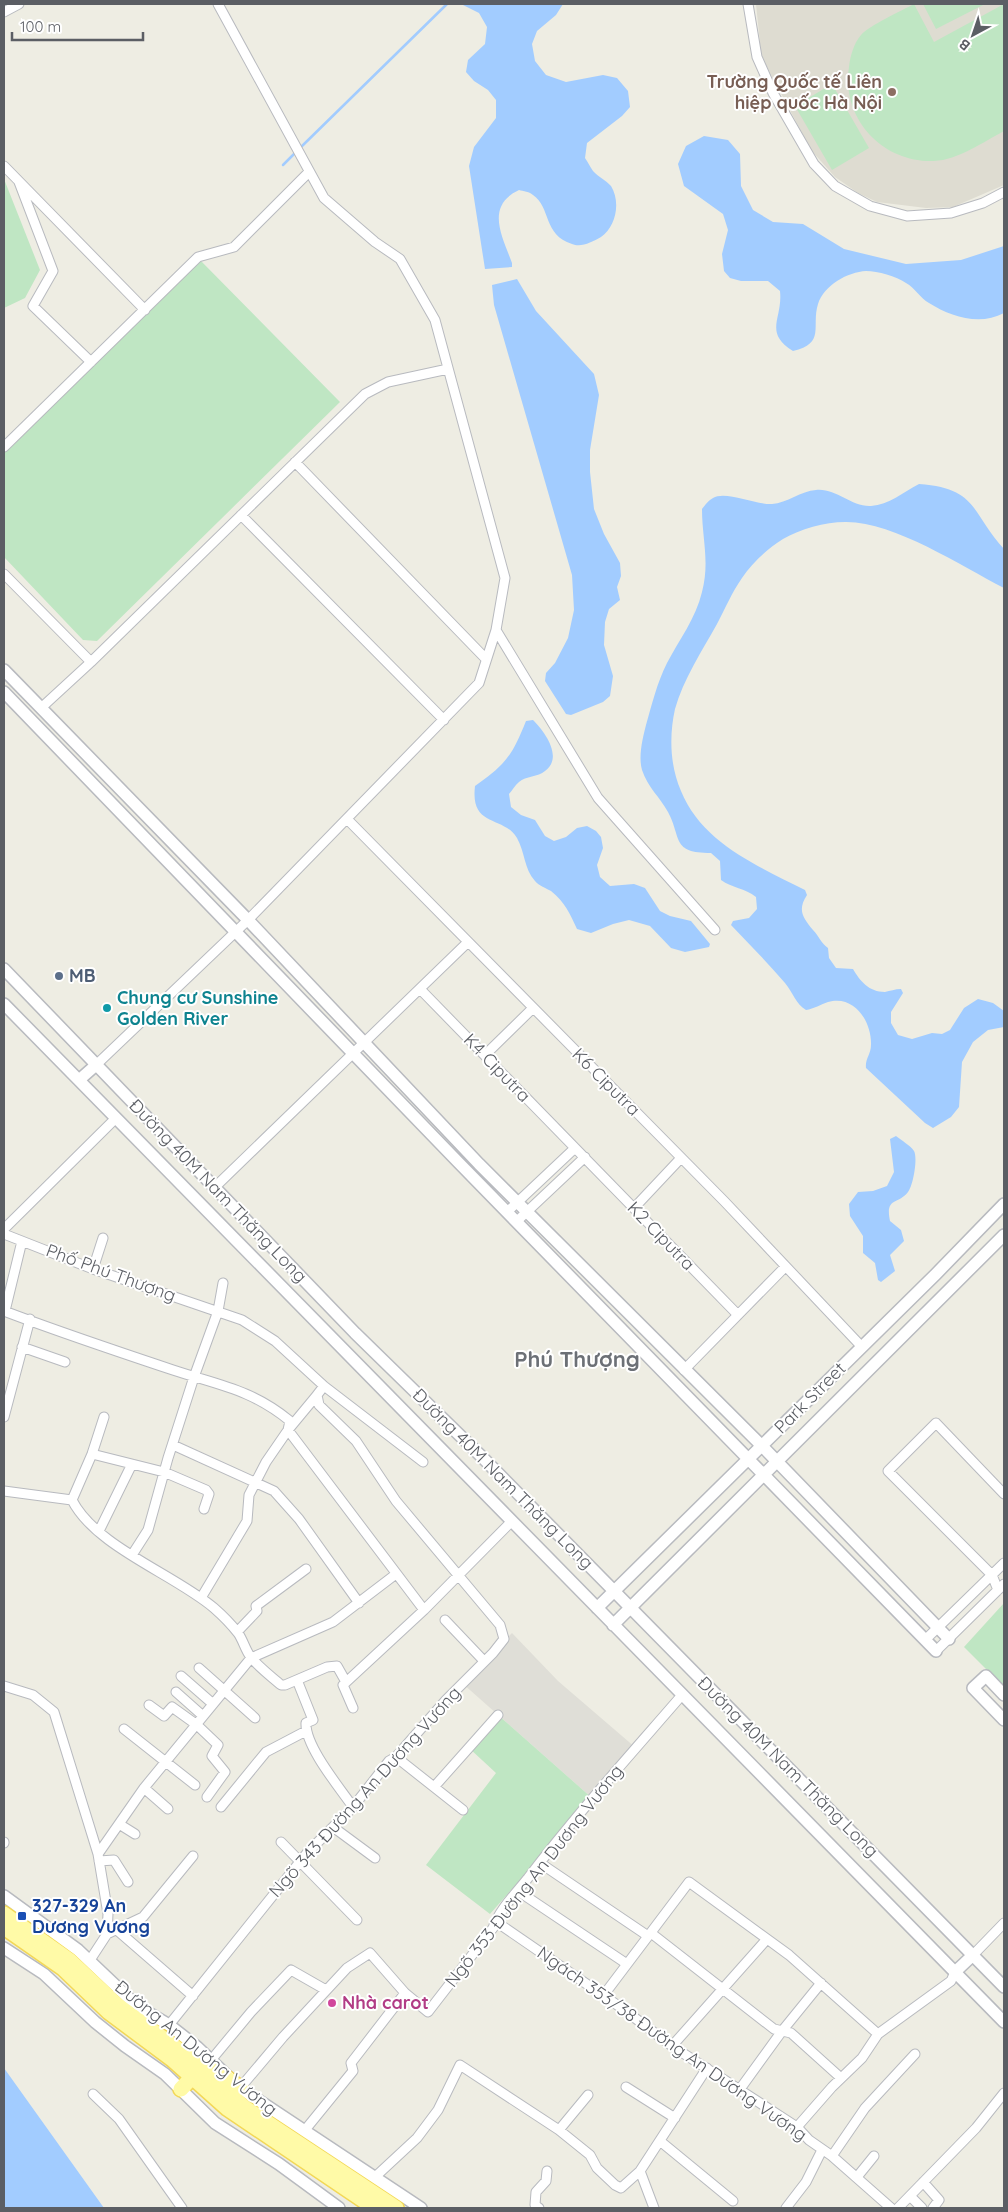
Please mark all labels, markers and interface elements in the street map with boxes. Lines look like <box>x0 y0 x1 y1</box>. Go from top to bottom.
scale bar <box>12 10 144 42</box>
north arrow <box>948 10 998 60</box>
text: 100 m <box>20 17 61 36</box>
text: B <box>955 35 974 55</box>
place label: Trường Quốc tế Liên hiệp quốc Hà Nội <box>707 70 882 114</box>
marker: Trường Quốc tế Liên hiệp quốc Hà Nội <box>886 86 898 98</box>
place label: MB <box>69 964 96 987</box>
marker: MB <box>53 970 65 982</box>
place label: Chung cư Sunshine Golden River <box>117 986 278 1030</box>
marker: Chung cư Sunshine Golden River <box>101 1002 113 1014</box>
street label: K4 Ciputra <box>459 1028 536 1107</box>
street label: K6 Ciputra <box>567 1043 645 1121</box>
street label: Đường 40M Nam Thăng Long <box>124 1094 312 1287</box>
street label: K2 Ciputra <box>623 1196 700 1275</box>
street label: Phố Phú Thượng <box>43 1238 179 1307</box>
district label: Phú Thượng <box>514 1345 640 1373</box>
street label: Park Street <box>769 1357 850 1438</box>
street label: Đường 40M Nam Thăng Long <box>408 1383 599 1574</box>
street label: Đường 40M Nam Thăng Long <box>693 1671 884 1862</box>
street label: Ngõ 343 Đường An Dương Vương <box>264 1681 466 1902</box>
street label: Ngõ 353 Đường An Dương Vương <box>439 1760 628 1992</box>
place label: 327-329 An Dương Vương <box>32 1894 150 1938</box>
marker: 327-329 An Dương Vương <box>16 1910 28 1922</box>
street label: Ngách 353/38 Đường An Dương Vương <box>533 1941 812 2146</box>
street label: Đường An Dương Vương <box>110 1975 282 2120</box>
place label: Nhà carot <box>342 1991 429 2014</box>
marker: Nhà carot <box>326 1997 338 2009</box>

